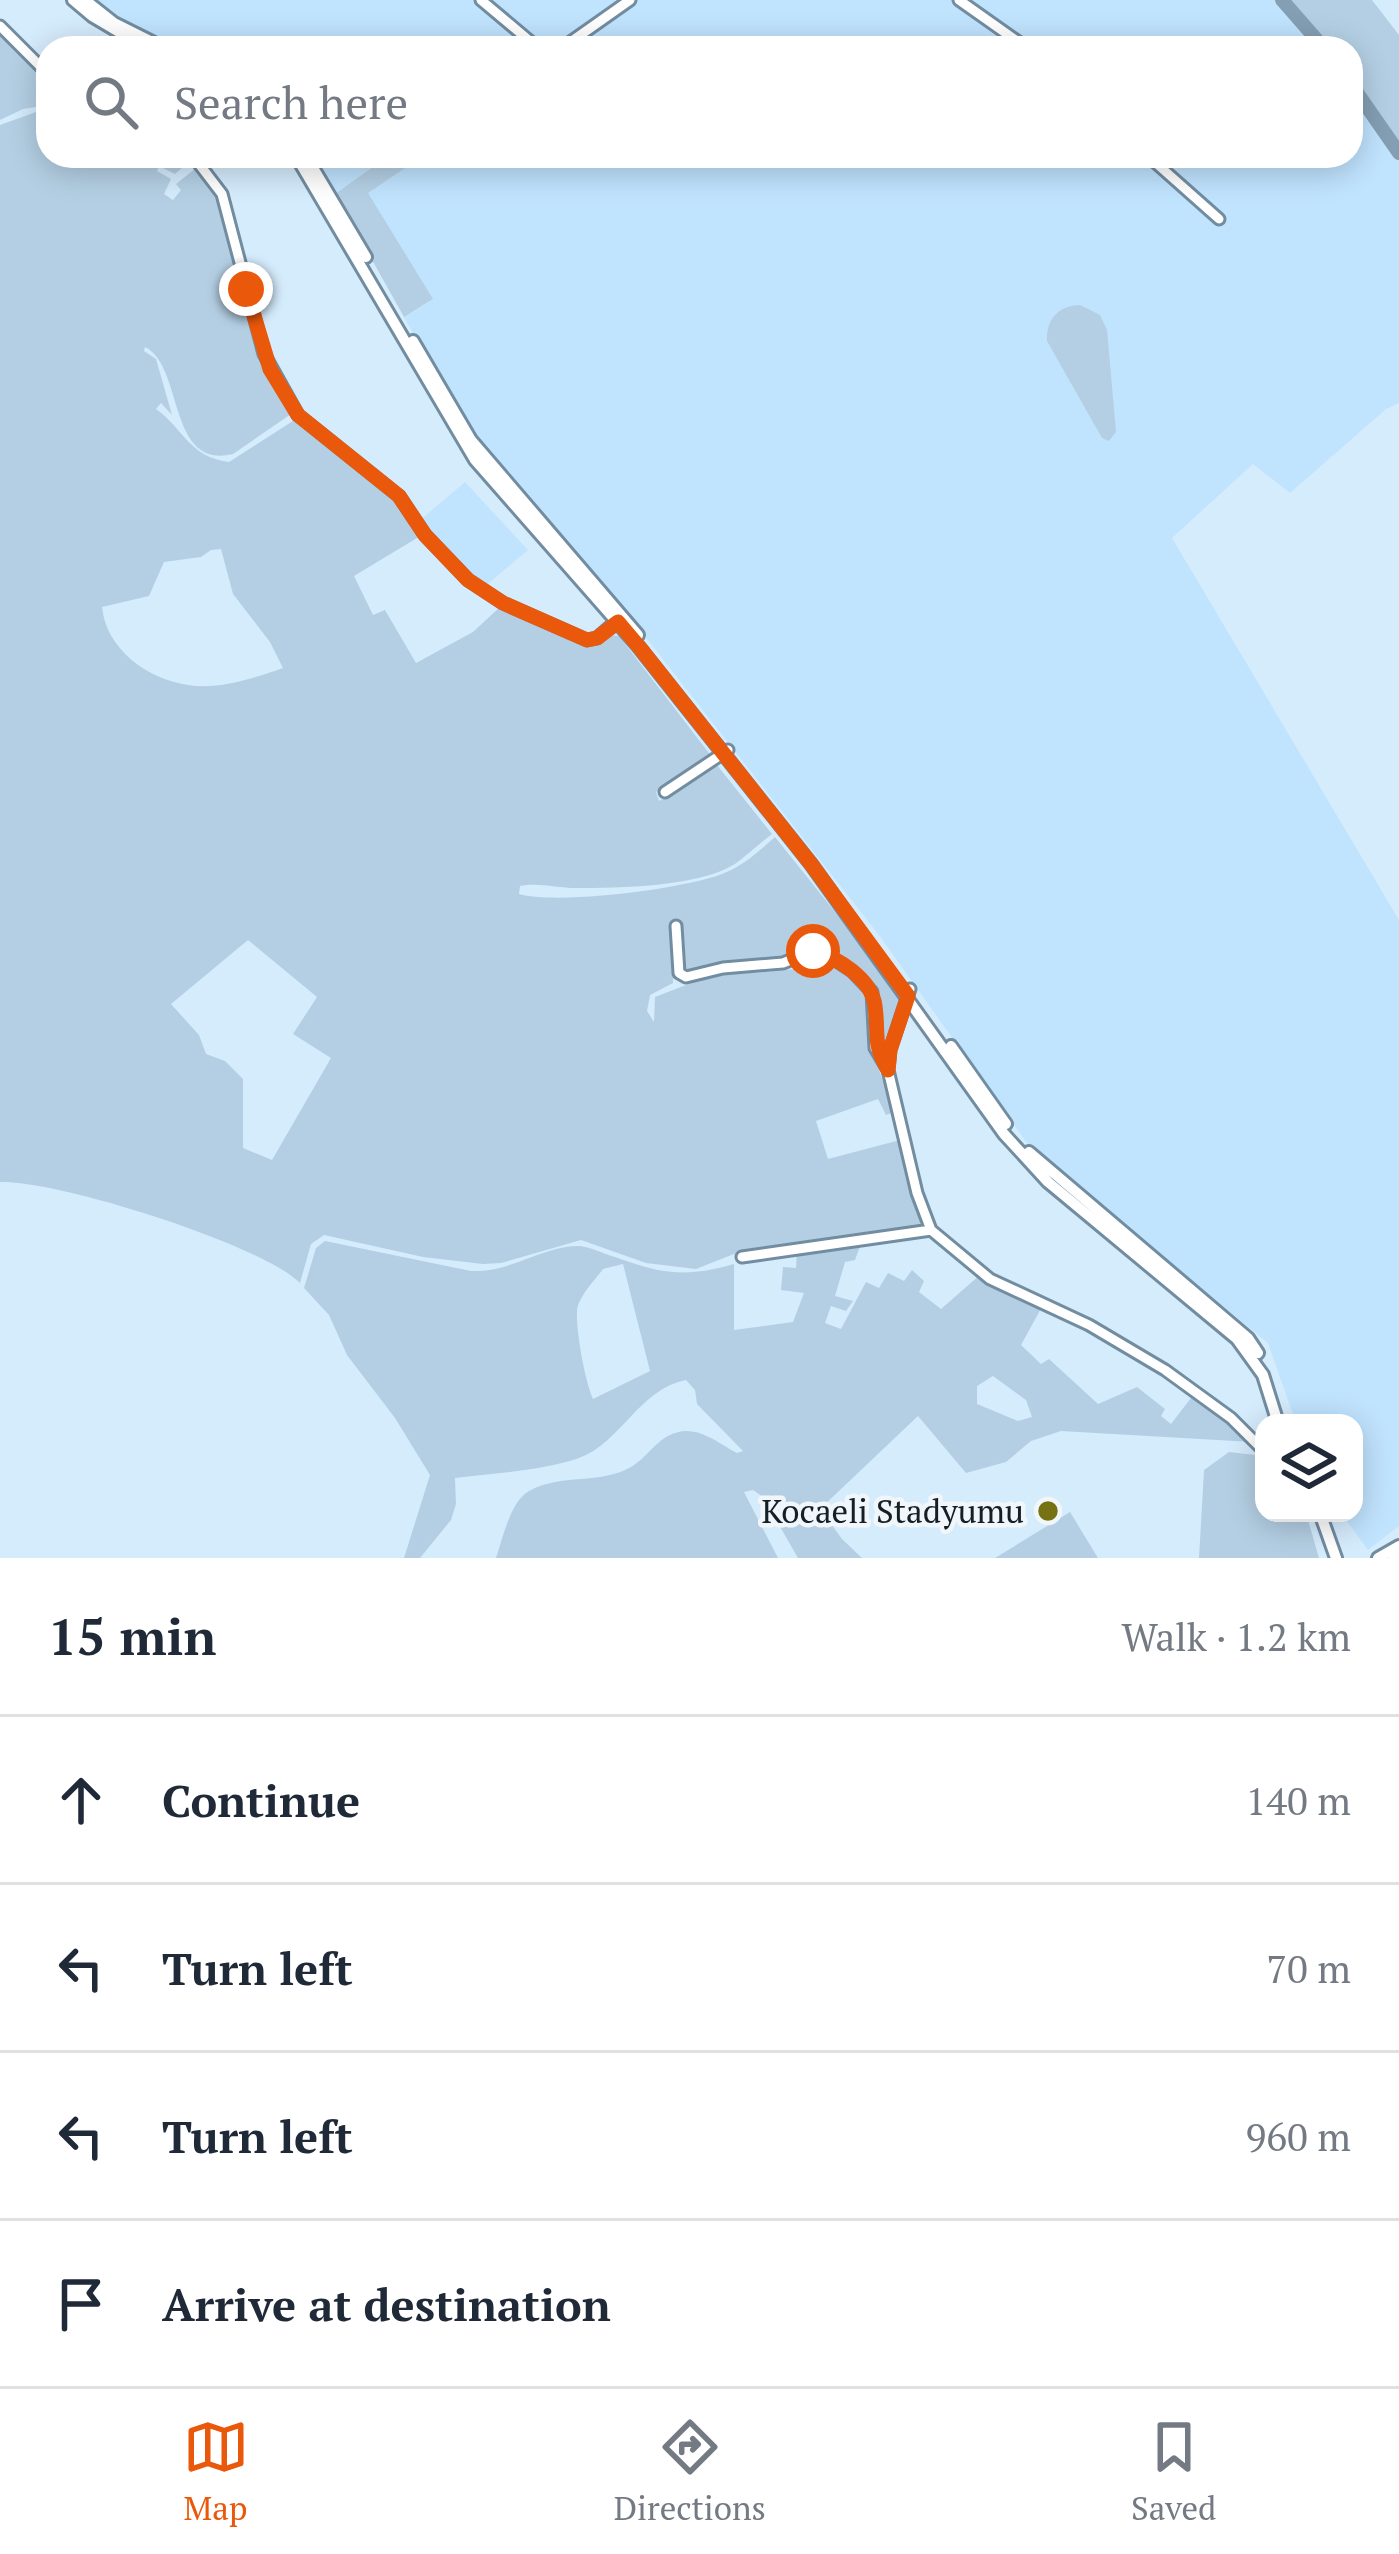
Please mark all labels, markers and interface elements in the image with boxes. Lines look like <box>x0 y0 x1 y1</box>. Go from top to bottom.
search box <box>36 36 1363 168</box>
icon: search <box>78 69 144 135</box>
text: Search here <box>174 72 408 132</box>
route end <box>219 262 273 316</box>
route start <box>786 924 840 978</box>
map controls <box>1255 1414 1363 1522</box>
button: layers <box>1255 1414 1363 1522</box>
place label: Kocaeli Stadyumu <box>762 1489 1024 1532</box>
marker: Kocaeli Stadyumu <box>1035 1498 1061 1524</box>
text: 15 min <box>48 1602 216 1670</box>
text: Walk · 1.2 km <box>1122 1610 1351 1662</box>
icon: ahead <box>48 1767 114 1833</box>
text: Continue <box>162 1770 360 1830</box>
text: 140 m <box>1246 1774 1351 1826</box>
icon: left <box>48 1935 114 2001</box>
text: Turn left <box>162 1938 353 1998</box>
text: 70 m <box>1266 1942 1351 1994</box>
icon: left <box>48 2103 114 2169</box>
text: Turn left <box>162 2106 353 2166</box>
text: 960 m <box>1246 2110 1351 2162</box>
icon: arrive <box>48 2271 114 2337</box>
text: Arrive at destination <box>162 2274 611 2334</box>
tab: Map <box>183 2414 249 2529</box>
tab: Directions <box>614 2414 766 2529</box>
tab: Saved <box>1131 2414 1216 2529</box>

